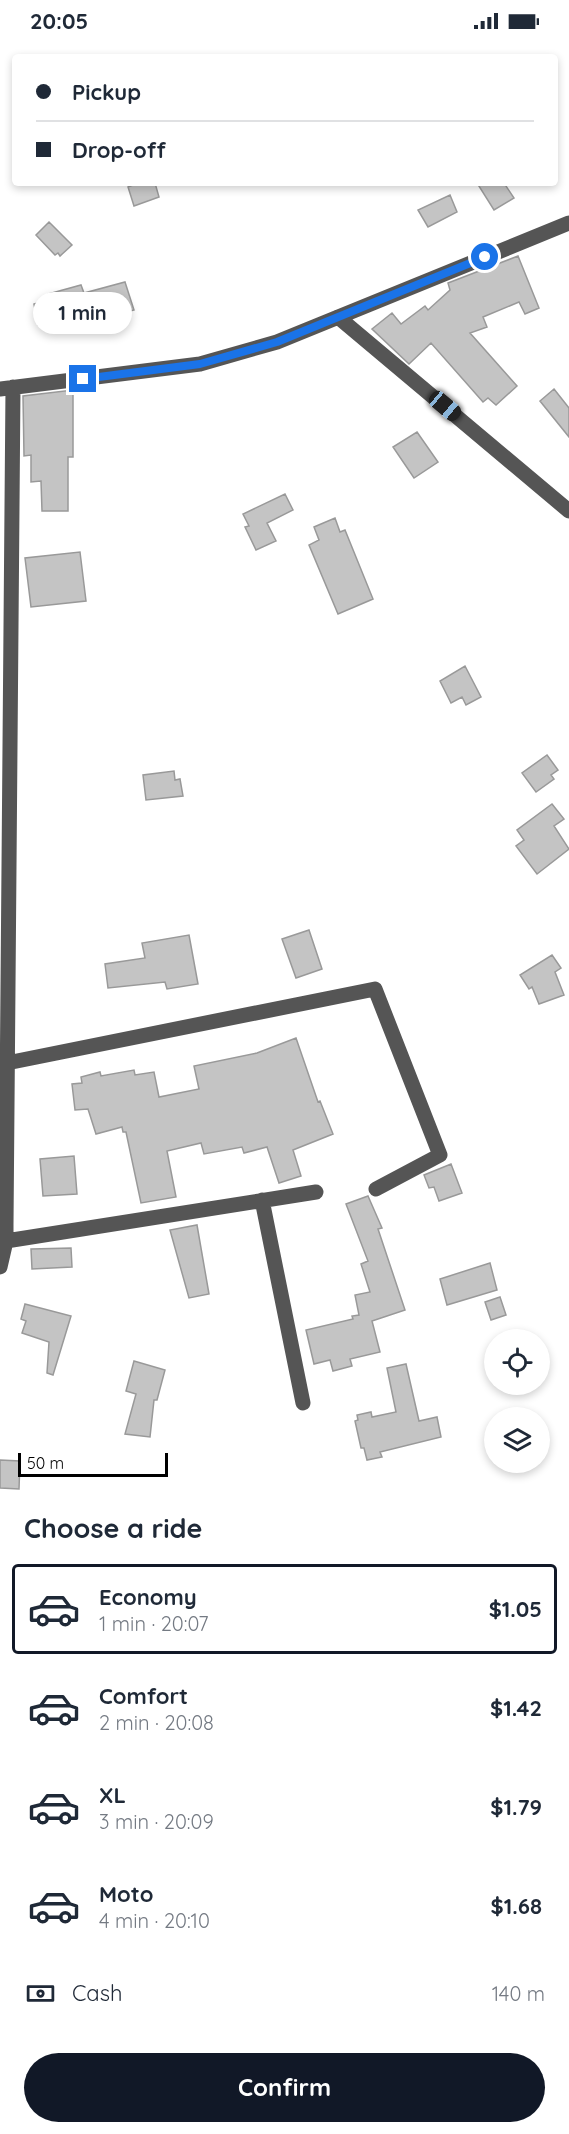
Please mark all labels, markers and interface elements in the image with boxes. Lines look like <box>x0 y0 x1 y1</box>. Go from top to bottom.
text: 20:05 <box>30 7 88 35</box>
text: Pickup <box>72 78 141 106</box>
text: Drop-off <box>72 136 166 164</box>
route start <box>471 243 498 270</box>
callout: 1 min <box>34 292 132 334</box>
text: 1 min <box>58 300 107 325</box>
route end <box>69 365 96 392</box>
car <box>425 388 465 424</box>
map controls <box>484 1329 550 1473</box>
button: locate <box>484 1329 550 1395</box>
button: layers <box>484 1407 550 1473</box>
scale bar <box>18 1450 168 1478</box>
text: 50 m <box>27 1453 64 1473</box>
text: Choose a ride <box>24 1511 202 1545</box>
icon: car <box>27 1582 81 1636</box>
text: Economy <box>99 1583 197 1611</box>
text: $1.05 <box>489 1595 542 1623</box>
text: 1 min · 20:07 <box>99 1611 209 1636</box>
icon: car <box>27 1681 81 1735</box>
text: Comfort <box>99 1682 188 1710</box>
text: $1.42 <box>490 1694 542 1722</box>
text: 2 min · 20:08 <box>99 1710 214 1735</box>
icon: car <box>27 1780 81 1834</box>
text: XL <box>99 1781 126 1809</box>
text: $1.79 <box>490 1793 542 1821</box>
text: 3 min · 20:09 <box>99 1809 214 1834</box>
icon: car <box>27 1879 81 1933</box>
text: Moto <box>99 1880 153 1908</box>
text: $1.68 <box>491 1892 542 1920</box>
text: 4 min · 20:10 <box>99 1908 210 1933</box>
icon: cash <box>24 1977 57 2010</box>
text: Cash <box>72 1979 123 2007</box>
text: 140 m <box>492 1981 545 2006</box>
button: Confirm <box>24 2053 545 2122</box>

